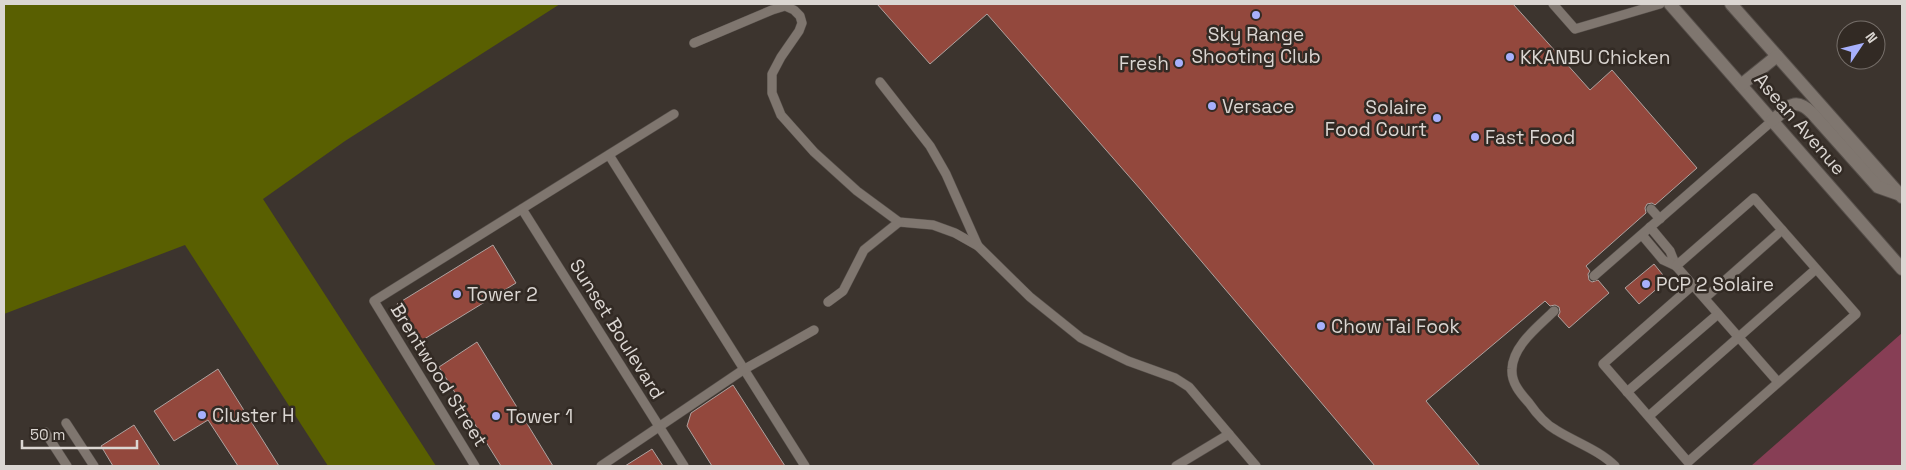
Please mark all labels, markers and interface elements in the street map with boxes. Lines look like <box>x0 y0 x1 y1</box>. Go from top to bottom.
marker: Sky Range Shooting Club <box>1250 9 1262 21</box>
north arrow <box>1836 20 1886 70</box>
place label: Sky Range Shooting Club <box>1191 22 1321 69</box>
text: N <box>1862 29 1882 47</box>
place label: KKANBU Chicken <box>1520 45 1670 70</box>
place label: Fresh <box>1119 51 1169 76</box>
marker: KKANBU Chicken <box>1504 51 1516 63</box>
marker: Fresh <box>1173 57 1185 69</box>
street label: Asean Avenue <box>1749 68 1851 180</box>
place label: Versace <box>1222 94 1295 119</box>
place label: Solaire Food Court <box>1325 95 1427 142</box>
marker: Versace <box>1206 100 1218 112</box>
marker: Solaire Food Court <box>1431 112 1443 124</box>
place label: Fast Food <box>1485 125 1575 150</box>
marker: Fast Food <box>1469 131 1481 143</box>
street label: Sunset Boulevard <box>564 254 670 404</box>
place label: PCP 2 Solaire <box>1656 272 1774 297</box>
marker: PCP 2 Solaire <box>1640 278 1652 290</box>
place label: Tower 2 <box>467 282 538 307</box>
marker: Tower 2 <box>451 288 463 300</box>
street label: Brentwood Street <box>385 299 493 451</box>
place label: Chow Tai Fook <box>1331 314 1460 339</box>
marker: Chow Tai Fook <box>1315 320 1327 332</box>
place label: Cluster H <box>212 403 294 428</box>
place label: Tower 1 <box>506 404 573 429</box>
marker: Cluster H <box>196 409 208 421</box>
marker: Tower 1 <box>490 410 502 422</box>
scale bar <box>22 418 138 450</box>
text: 50 m <box>30 425 65 444</box>

